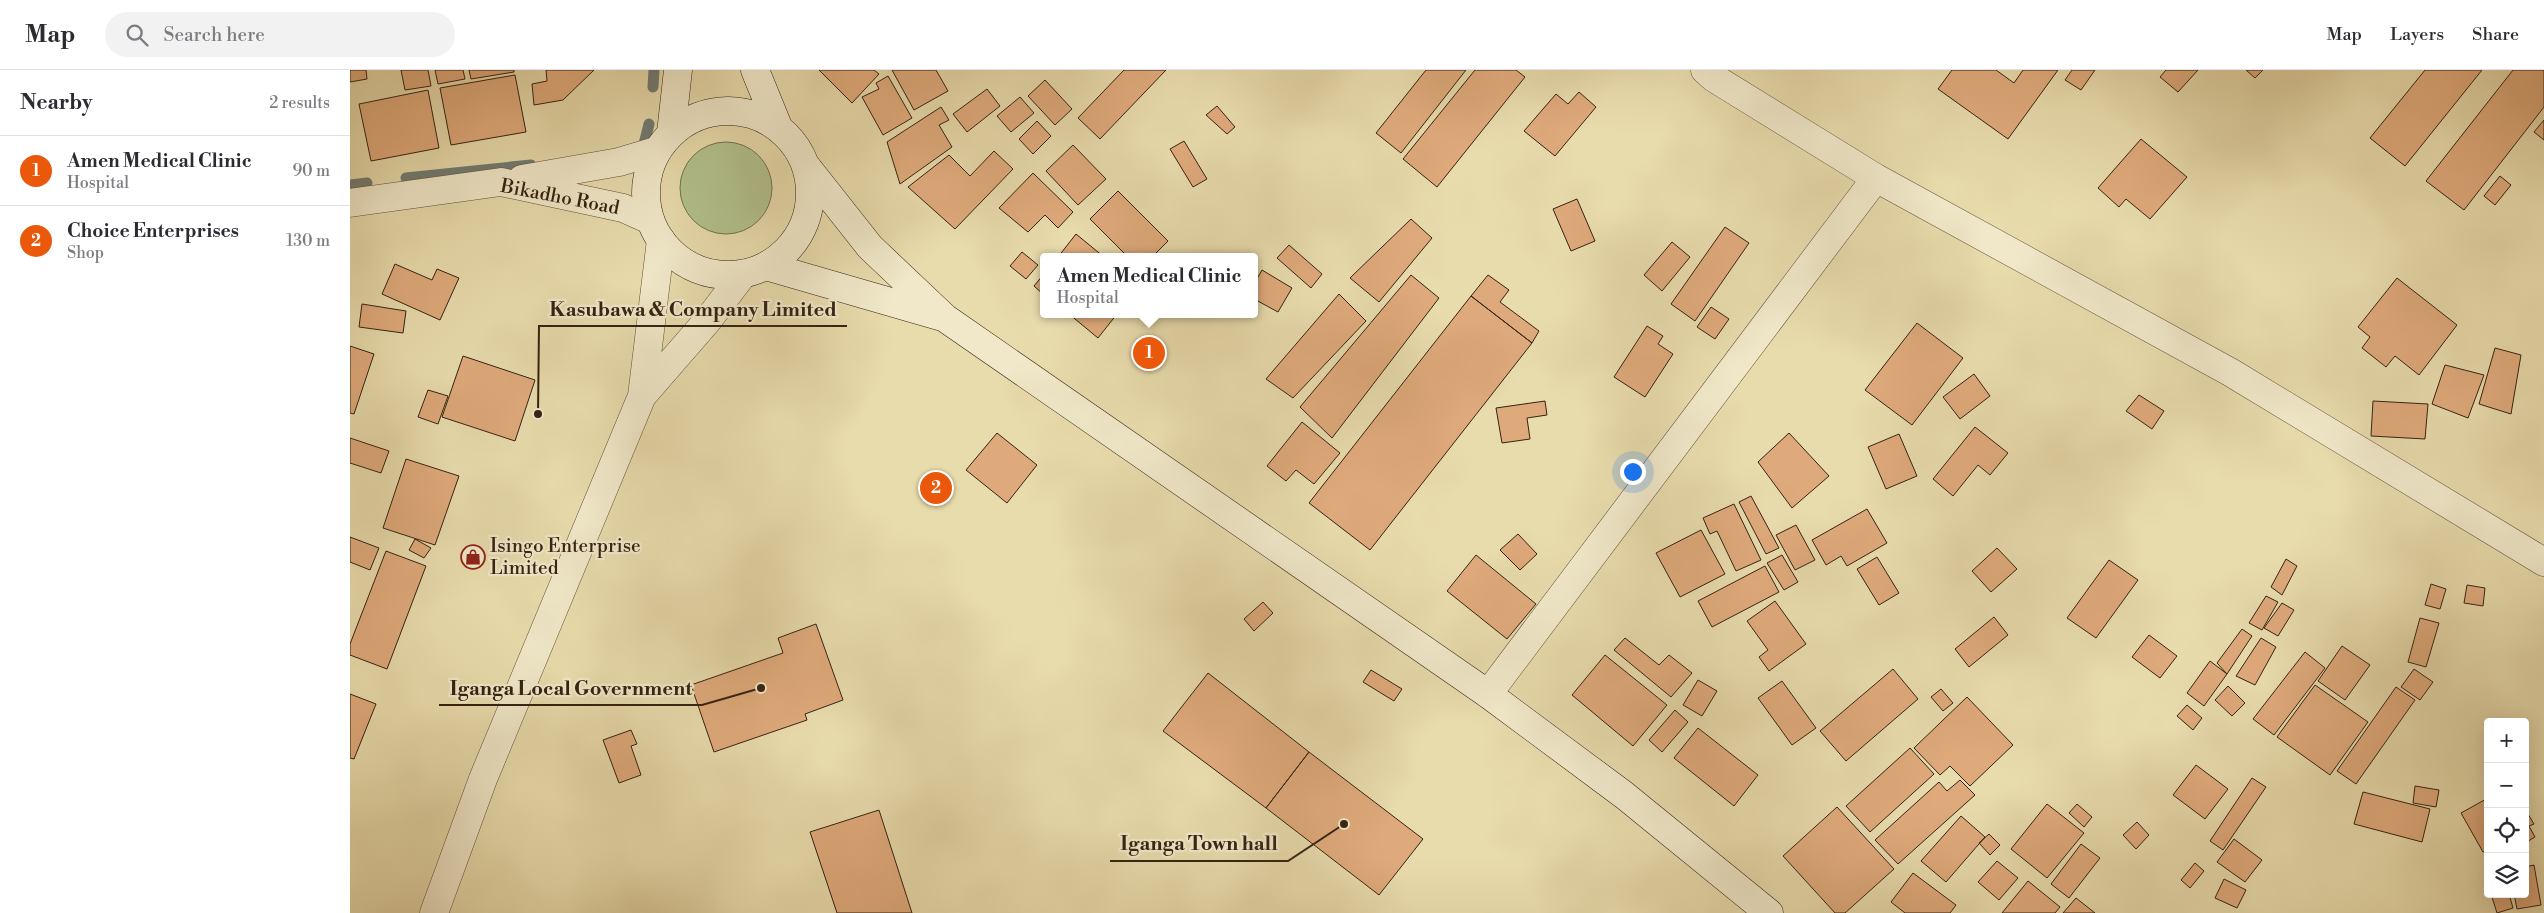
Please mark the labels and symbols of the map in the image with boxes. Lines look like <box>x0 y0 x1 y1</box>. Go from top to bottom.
street label: Bikadho Road <box>498 174 622 220</box>
callout: Kasubawa & Company Limited <box>539 291 847 326</box>
text: Kasubawa & Company Limited <box>549 298 837 323</box>
pin: 1 <box>1133 334 1165 372</box>
your location <box>1620 459 1646 485</box>
pin: 2 <box>920 469 952 507</box>
place label: Isingo Enterprise Limited <box>490 534 641 580</box>
shop icon: Isingo Enterprise Limited <box>460 544 486 570</box>
callout: Iganga Local Government <box>439 670 702 705</box>
text: Iganga Local Government <box>450 677 693 702</box>
callout: Iganga Town hall <box>1110 826 1288 861</box>
text: Iganga Town hall <box>1120 832 1278 857</box>

